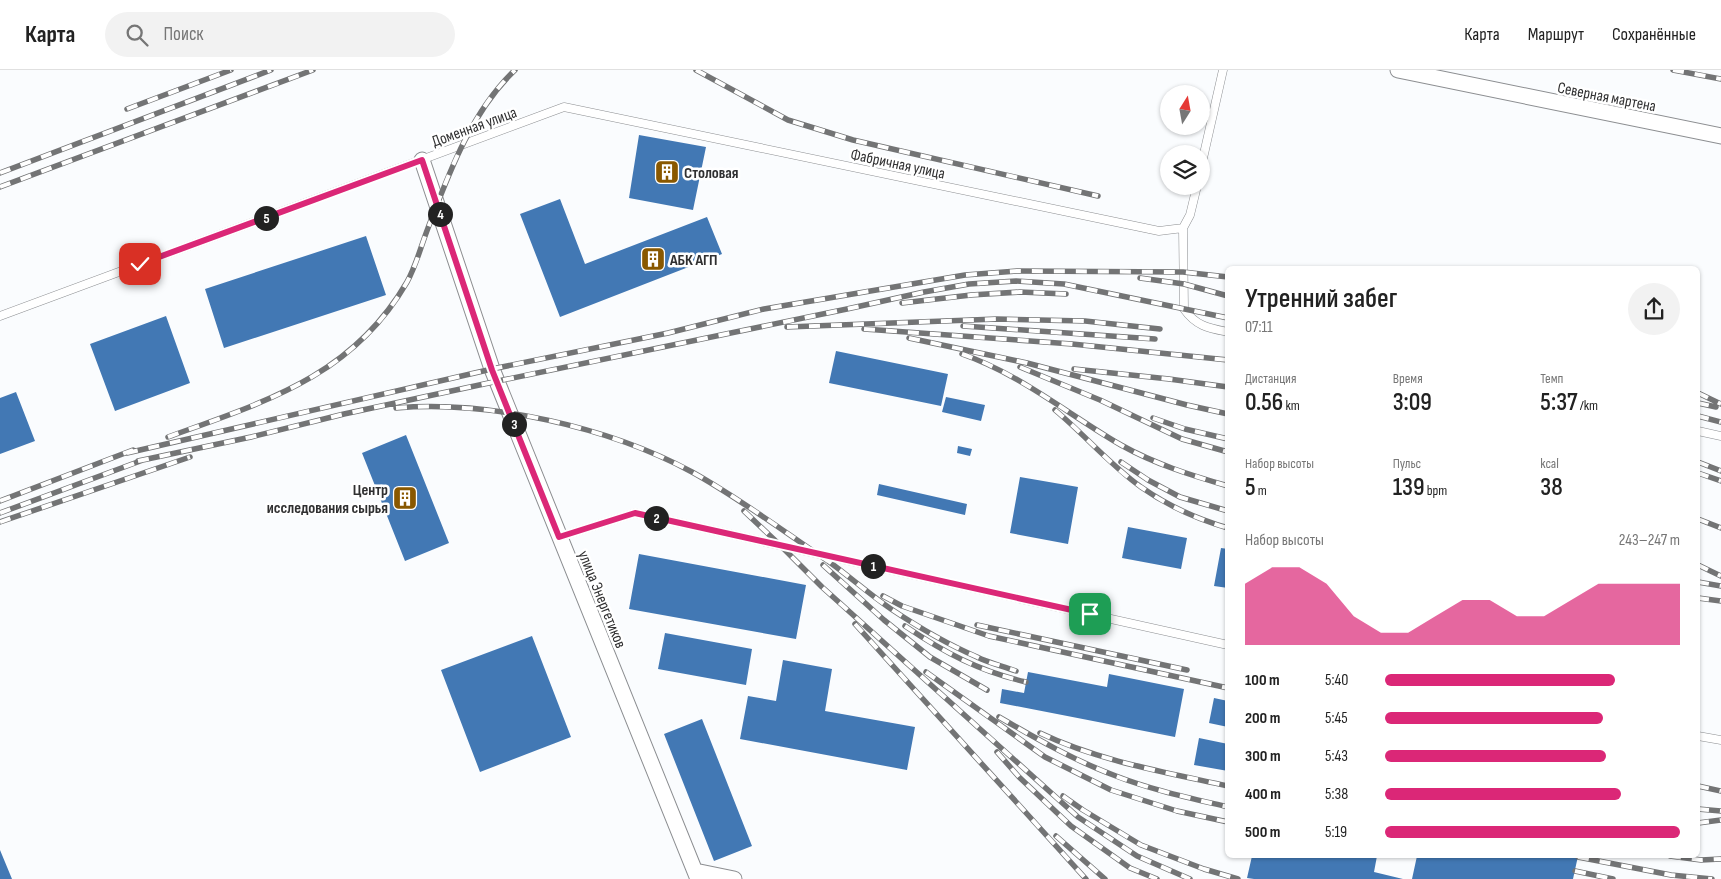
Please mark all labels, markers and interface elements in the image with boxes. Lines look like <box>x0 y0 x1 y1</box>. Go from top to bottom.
search box <box>105 12 455 57</box>
text: Карта <box>25 20 75 49</box>
icon: search <box>123 21 151 49</box>
text: Поиск <box>163 23 204 46</box>
text: Карта <box>1464 24 1500 45</box>
text: Маршрут <box>1528 24 1584 45</box>
text: Сохранённые <box>1612 24 1696 45</box>
street label: Северная мартена <box>1556 79 1658 116</box>
north arrow <box>1160 85 1210 135</box>
map controls <box>1160 85 1210 195</box>
street label: Доменная улица <box>430 103 519 152</box>
street label: Фабричная улица <box>849 145 947 184</box>
button: layers <box>1160 145 1210 195</box>
building icon: Столовая <box>654 159 680 185</box>
place label: Столовая <box>684 164 739 183</box>
pin: 4 <box>428 202 452 226</box>
pin: 5 <box>254 206 278 230</box>
text: 4 <box>437 206 444 223</box>
text: 5 <box>263 210 270 227</box>
pin <box>119 243 161 285</box>
building icon: АБК АГП <box>640 246 666 272</box>
icon: check <box>126 250 154 278</box>
place label: АБК АГП <box>669 251 718 270</box>
text: Утренний забег <box>1245 282 1397 315</box>
button: share <box>1628 283 1680 335</box>
text: 07:11 <box>1245 318 1273 337</box>
text: Дистанция <box>1245 370 1296 387</box>
text: Время <box>1393 370 1423 387</box>
text: Темп <box>1540 370 1563 387</box>
text: 0.56 <box>1245 387 1283 418</box>
text: 3:09 <box>1393 387 1432 418</box>
text: 5:37 <box>1540 387 1578 418</box>
text: km <box>1283 397 1300 414</box>
text: /km <box>1578 397 1598 414</box>
pin: 3 <box>502 412 526 436</box>
text: 3 <box>511 416 518 433</box>
text: Набор высоты <box>1245 455 1314 472</box>
text: Пульс <box>1393 455 1421 472</box>
text: kcal <box>1540 455 1559 472</box>
text: 5 <box>1245 472 1256 503</box>
text: 139 <box>1393 472 1424 503</box>
text: 38 <box>1540 472 1563 503</box>
place label: Центр исследования сырья <box>267 481 388 518</box>
text: m <box>1256 482 1267 499</box>
text: bpm <box>1424 482 1447 499</box>
building icon: Центр исследования сырья <box>392 485 418 511</box>
pin: 2 <box>644 506 668 530</box>
text: 2 <box>653 510 660 527</box>
text: Набор высоты <box>1245 531 1324 550</box>
text: 243–247 m <box>1619 531 1680 550</box>
street label: улица Энергетиков <box>573 548 630 651</box>
pin: 1 <box>860 554 886 578</box>
text: 1 <box>871 558 876 575</box>
pin <box>1069 593 1111 635</box>
icon: arrive <box>1076 600 1104 628</box>
text: 100 m <box>1245 671 1280 690</box>
text: 5:40 <box>1325 671 1348 690</box>
text: 200 m <box>1245 709 1280 728</box>
text: 5:45 <box>1325 709 1348 728</box>
text: 300 m <box>1245 747 1281 766</box>
text: 5:43 <box>1325 747 1348 766</box>
text: 400 m <box>1245 785 1281 804</box>
text: 5:38 <box>1325 785 1348 804</box>
text: 500 m <box>1245 823 1280 842</box>
text: 5:19 <box>1325 823 1347 842</box>

